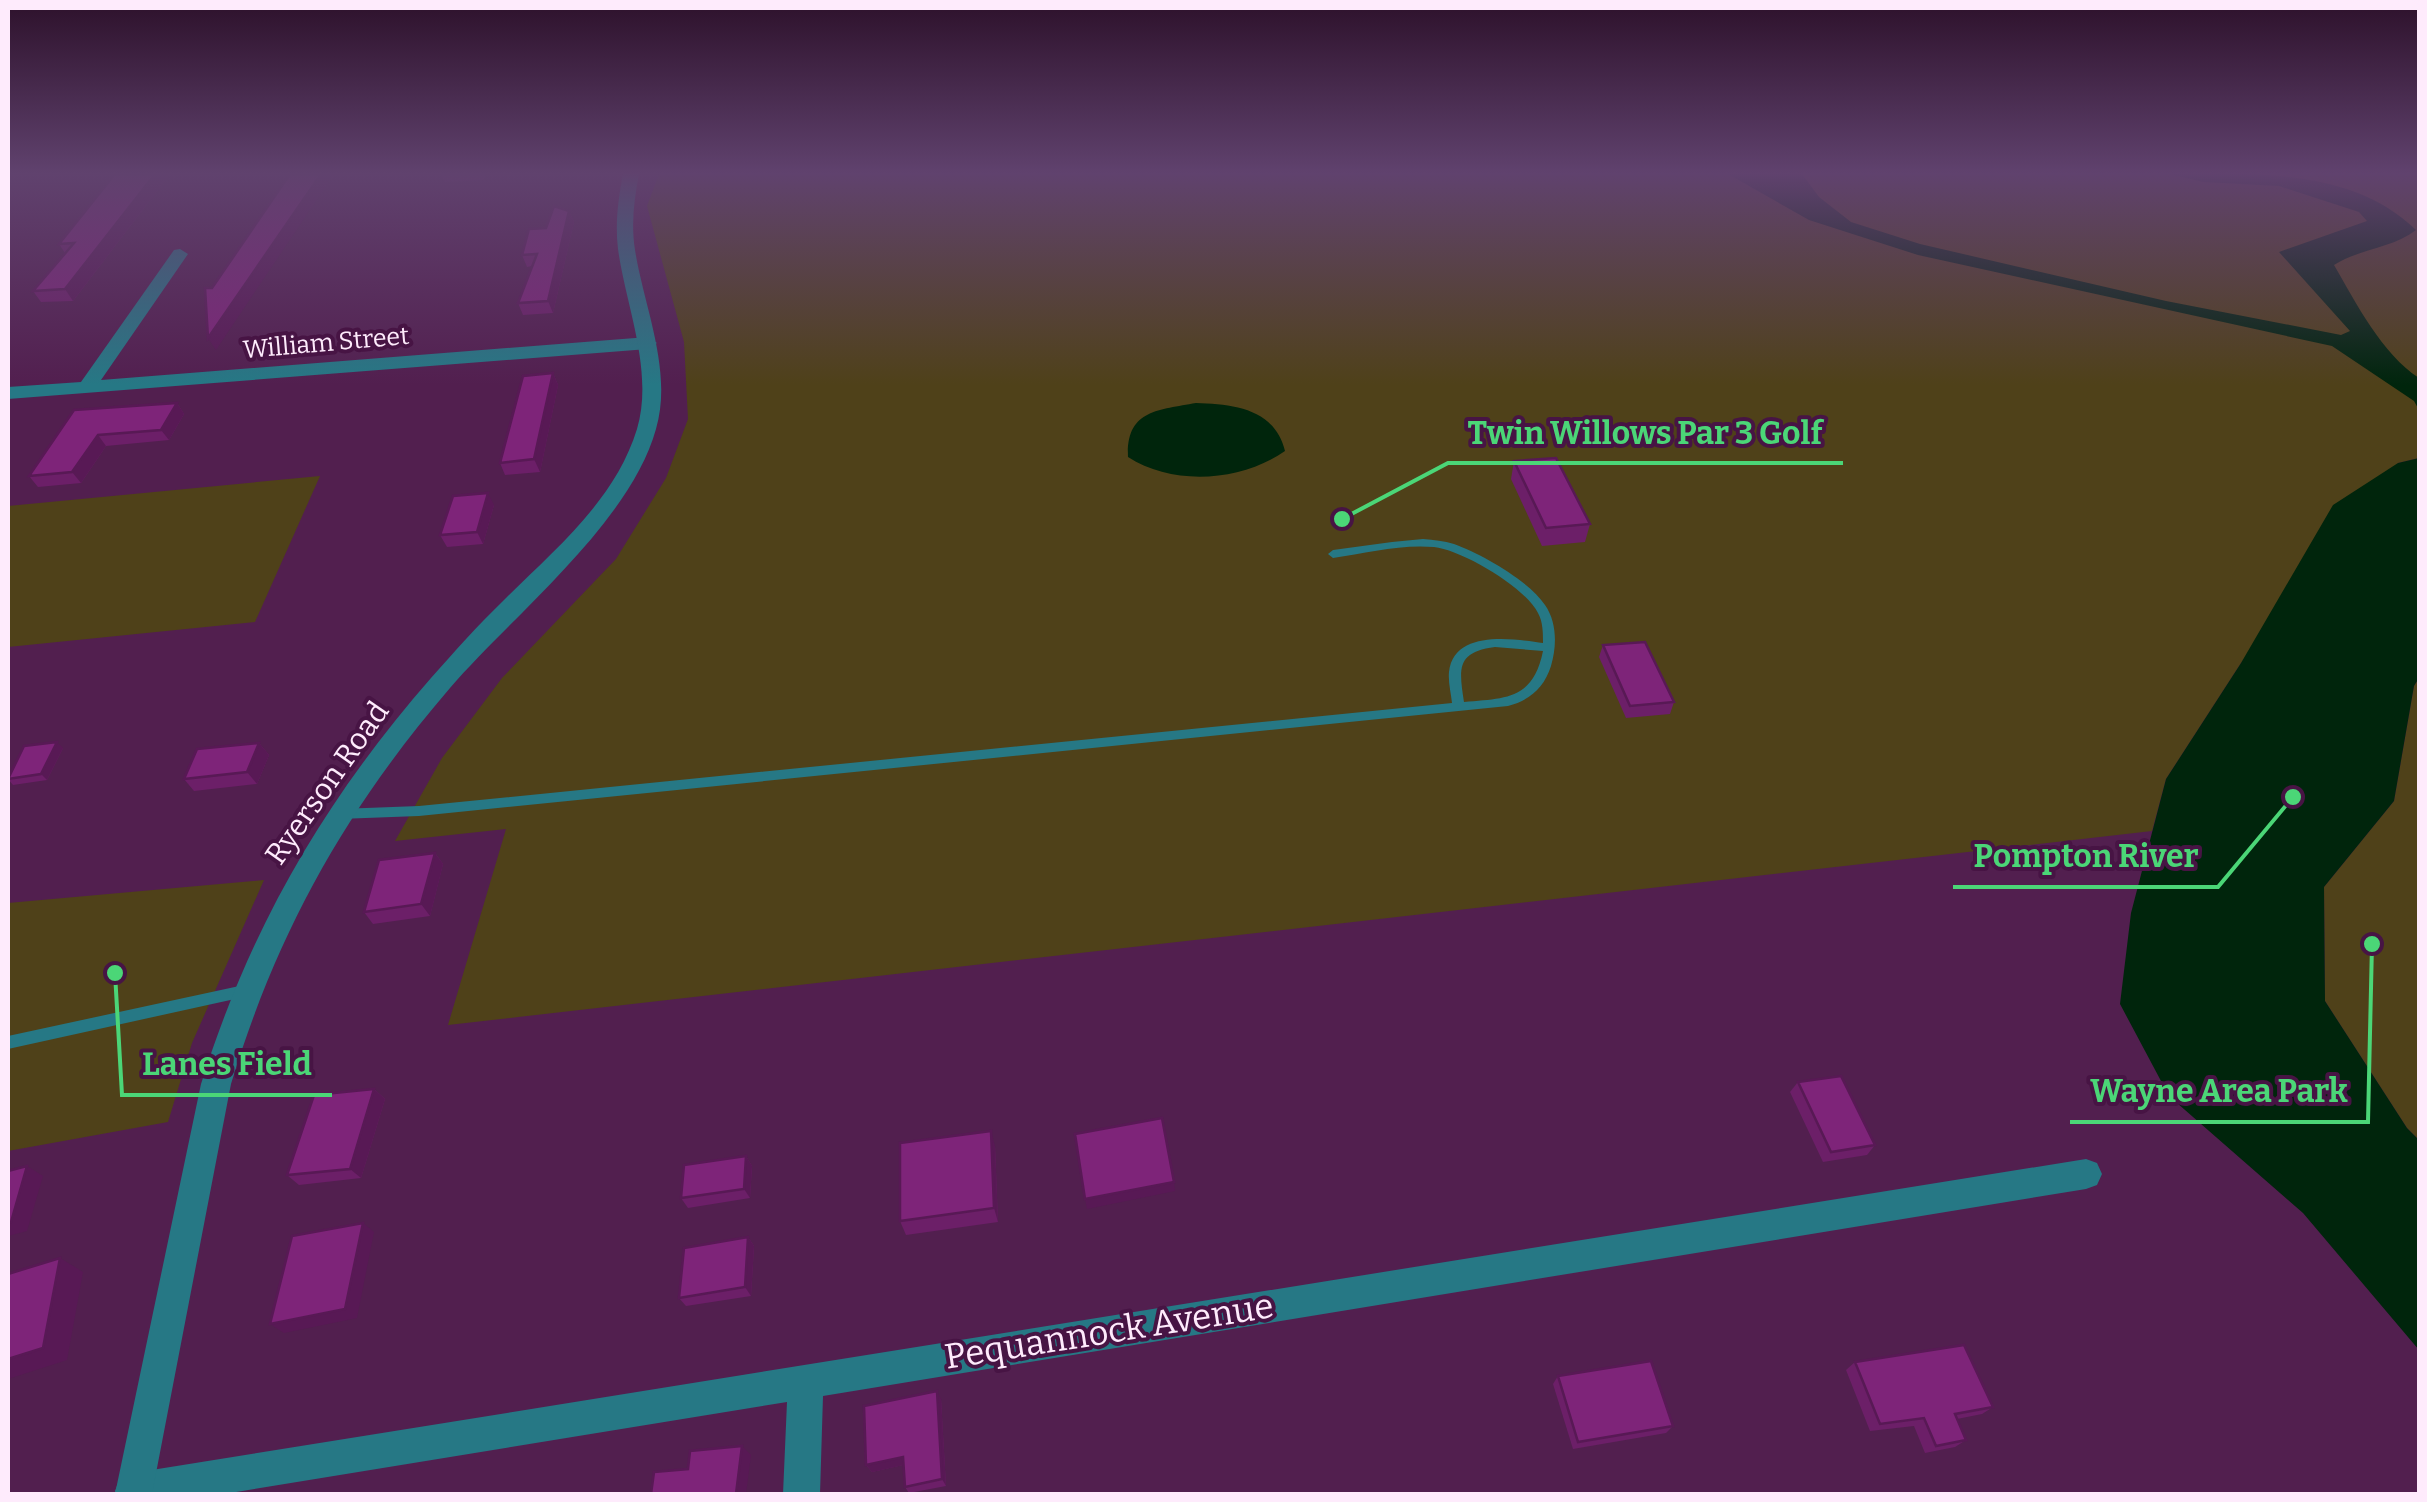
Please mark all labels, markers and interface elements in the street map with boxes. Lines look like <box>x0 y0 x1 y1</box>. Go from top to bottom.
street label: William Street <box>242 321 410 365</box>
callout: Twin Willows Par 3 Golf <box>1448 401 1843 463</box>
text: Twin Willows Par 3 Golf <box>1468 414 1824 452</box>
street label: Ryerson Road <box>258 694 397 871</box>
callout: Pompton River <box>1953 825 2218 887</box>
text: Pompton River <box>1973 837 2199 875</box>
callout: Lanes Field <box>122 1033 332 1095</box>
text: Lanes Field <box>142 1045 312 1083</box>
callout: Wayne Area Park <box>2070 1060 2368 1122</box>
text: Wayne Area Park <box>2090 1072 2348 1110</box>
street label: Pequannock Avenue <box>942 1284 1276 1378</box>

